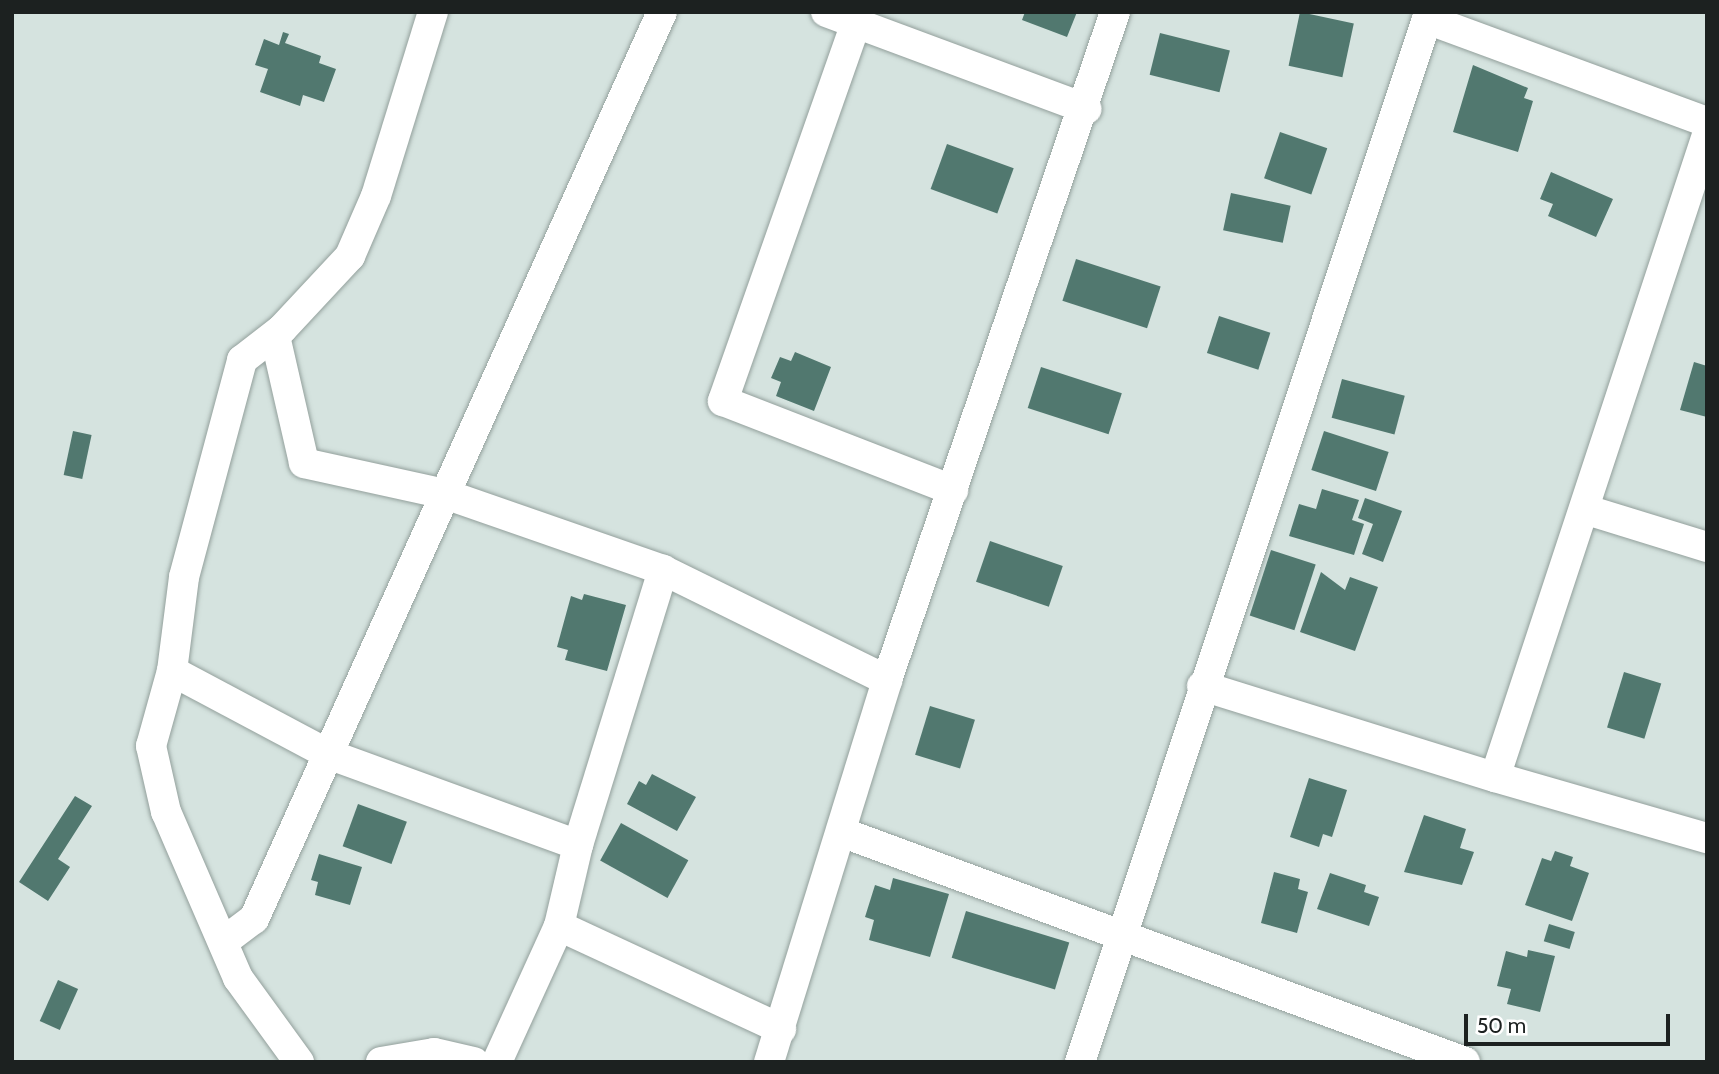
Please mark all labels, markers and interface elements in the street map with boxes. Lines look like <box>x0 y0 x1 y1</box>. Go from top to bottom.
scale bar <box>1467 1000 1674 1044</box>
text: 50 m <box>1477 1013 1526 1038</box>

